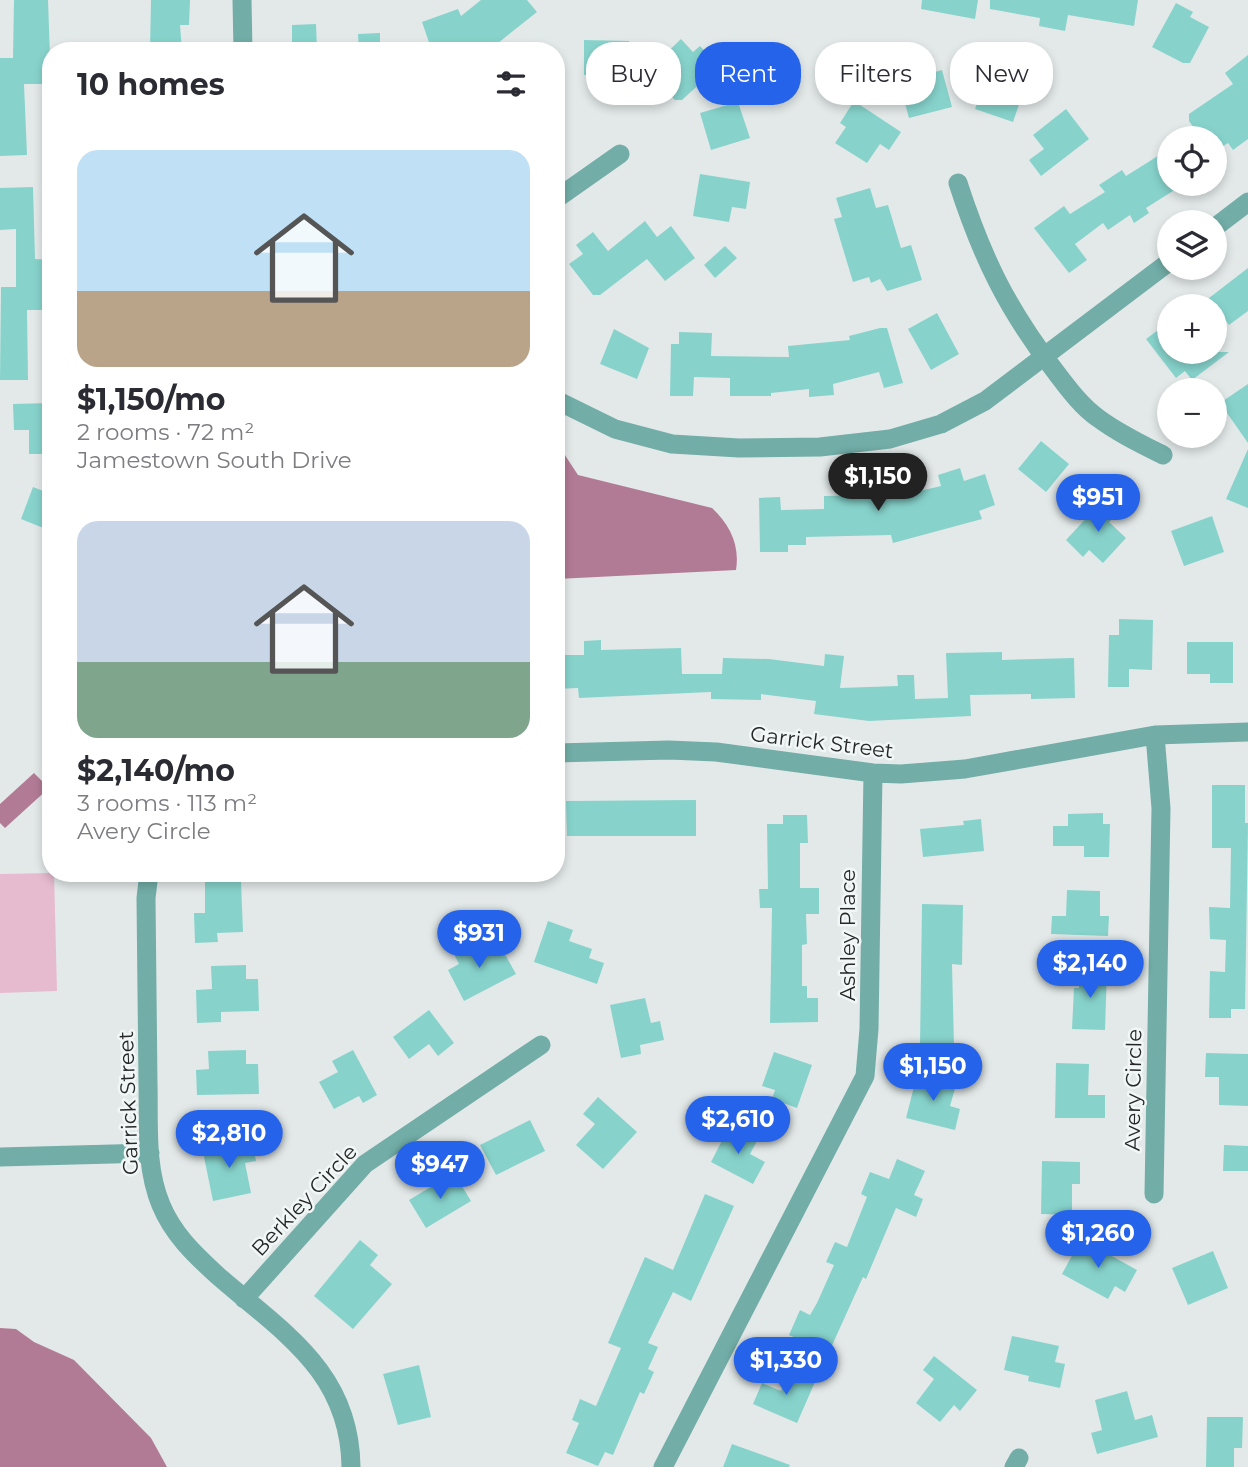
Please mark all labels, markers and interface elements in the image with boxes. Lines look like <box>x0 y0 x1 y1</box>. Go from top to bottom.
chip: Buy <box>586 42 681 105</box>
chip: Rent <box>695 42 801 105</box>
chip: Filters <box>815 42 936 105</box>
chip: New <box>950 42 1053 105</box>
icon: filters <box>492 65 530 103</box>
text: 10 homes <box>77 66 225 103</box>
map controls <box>1157 126 1227 448</box>
button: locate <box>1157 126 1227 196</box>
icon: home <box>241 195 367 321</box>
button: layers <box>1157 210 1227 280</box>
button: + <box>1157 294 1227 364</box>
button: − <box>1157 378 1227 448</box>
text: $1,150/mo <box>77 381 225 418</box>
text: 2 rooms · 72 m² <box>77 418 254 446</box>
text: Jamestown South Drive <box>77 446 352 474</box>
pin: $1,150 <box>821 454 935 513</box>
text: $1,150 <box>844 462 912 490</box>
pin: $951 <box>1057 475 1139 534</box>
text: $951 <box>1072 483 1124 511</box>
icon: home <box>241 566 367 692</box>
street label: Garrick Street <box>749 721 895 763</box>
text: $2,140/mo <box>77 752 235 789</box>
text: 3 rooms · 113 m² <box>77 789 257 817</box>
text: Avery Circle <box>77 817 211 845</box>
street label: Ashley Place <box>835 869 860 1001</box>
pin: $931 <box>438 911 520 970</box>
text: $931 <box>453 919 505 947</box>
pin: $2,140 <box>1033 940 1147 1000</box>
text: $2,140 <box>1053 949 1127 977</box>
street label: Avery Circle <box>1119 1029 1147 1151</box>
street label: Garrick Street <box>113 1031 143 1175</box>
pin: $1,150 <box>876 1044 990 1103</box>
text: $1,150 <box>899 1052 967 1080</box>
pin: $2,610 <box>681 1096 795 1156</box>
text: $2,610 <box>701 1105 775 1133</box>
pin: $2,810 <box>172 1110 286 1170</box>
text: $2,810 <box>192 1119 266 1147</box>
street label: Berkley Circle <box>246 1139 362 1261</box>
pin: $947 <box>399 1142 481 1201</box>
text: $947 <box>411 1150 469 1178</box>
pin: $1,260 <box>1041 1210 1155 1270</box>
text: $1,260 <box>1061 1219 1135 1247</box>
pin: $1,330 <box>729 1338 843 1397</box>
text: $1,330 <box>750 1346 822 1374</box>

